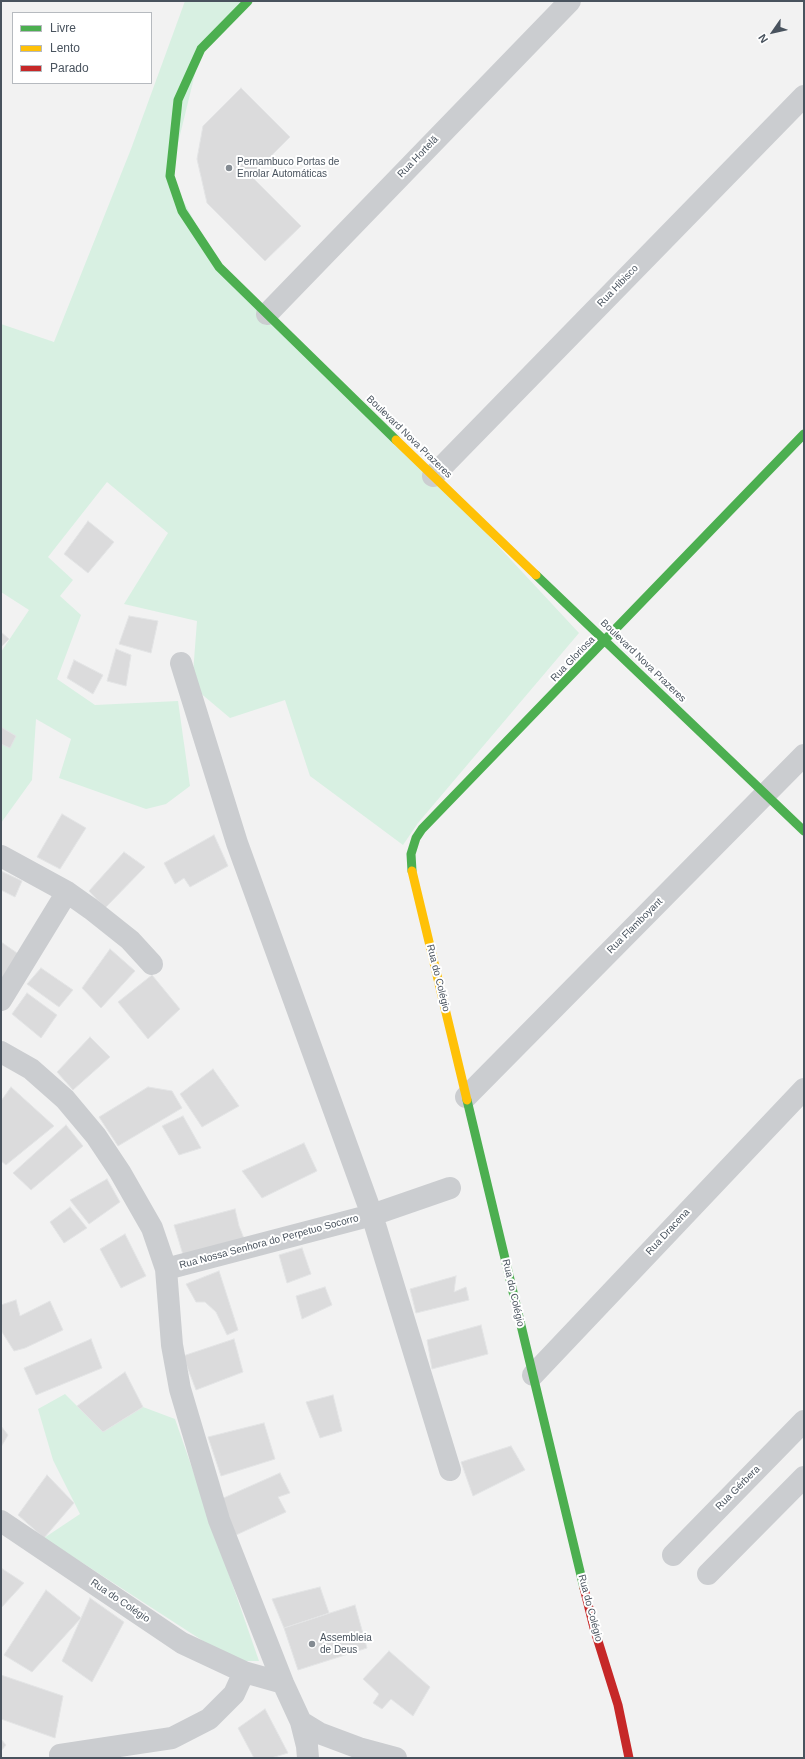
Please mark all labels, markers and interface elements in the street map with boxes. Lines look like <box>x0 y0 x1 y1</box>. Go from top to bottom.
legend <box>12 12 152 84</box>
north arrow <box>753 12 793 52</box>
text: Livre <box>50 21 76 35</box>
text: N <box>756 32 770 45</box>
text: Lento <box>50 41 80 55</box>
text: Parado <box>50 61 89 75</box>
street label: Rua Hortelã <box>395 134 441 180</box>
place label: Pernambuco Portas de Enrolar Automáticas <box>237 156 339 180</box>
marker: Pernambuco Portas de Enrolar Automáticas <box>224 163 234 173</box>
street label: Rua Hibisco <box>595 262 641 310</box>
street label: Boulevard Nova Prazeres <box>364 393 454 481</box>
street label: Boulevard Nova Prazeres <box>598 617 688 705</box>
street label: Rua Gloriosa <box>548 634 598 684</box>
street label: Rua Flamboyant <box>605 896 665 956</box>
street label: Rua do Colégio <box>424 943 452 1013</box>
street label: Rua Dracena <box>644 1206 692 1258</box>
street label: Rua Nossa Senhora do Perpetuo Socorro <box>178 1212 360 1272</box>
street label: Rua do Colégio <box>499 1258 527 1328</box>
street label: Rua Gérbera <box>713 1463 763 1513</box>
street label: Rua do Colégio <box>575 1573 605 1643</box>
street label: Rua do Colégio <box>88 1577 152 1625</box>
place label: Assembleia de Deus <box>320 1632 372 1656</box>
marker: Assembleia de Deus <box>307 1639 317 1649</box>

